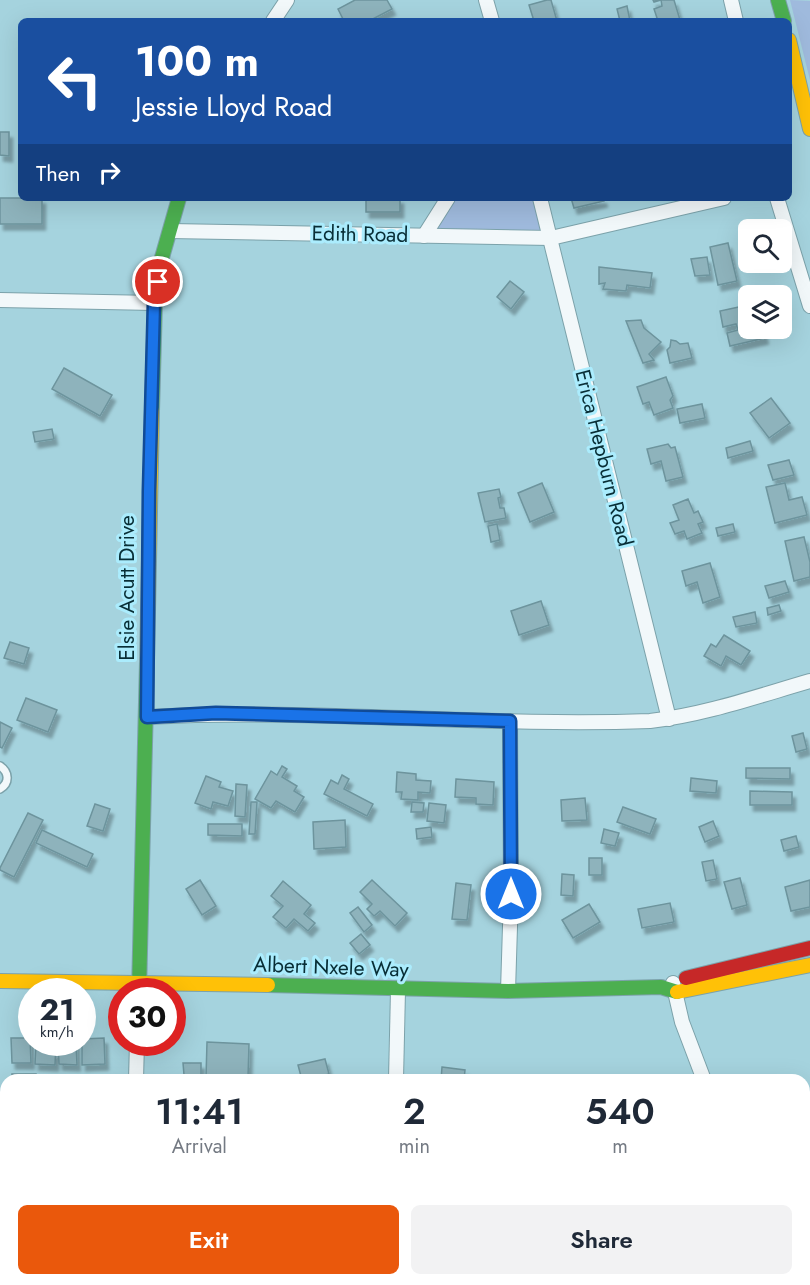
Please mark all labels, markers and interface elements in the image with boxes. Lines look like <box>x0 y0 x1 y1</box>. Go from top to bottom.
text: 100 m <box>135 31 259 92</box>
icon: left <box>36 42 114 120</box>
text: Jessie Lloyd Road <box>135 87 332 126</box>
icon: right <box>93 156 126 189</box>
text: Then <box>36 157 81 189</box>
street label: Edith Road <box>311 218 409 250</box>
map controls <box>738 219 792 339</box>
button: search <box>738 219 792 273</box>
pin <box>132 256 183 307</box>
icon: arrive <box>141 265 174 298</box>
button: layers <box>738 285 792 339</box>
street label: Erica Hepburn Road <box>568 366 640 550</box>
street label: Elsie Acutt Drive <box>112 515 142 661</box>
position arrow <box>479 862 543 926</box>
street label: Albert Nxele Way <box>253 949 410 985</box>
speed limit sign: 30 <box>108 978 186 1056</box>
text: 21 <box>40 988 74 1031</box>
text: km/h <box>40 1021 74 1043</box>
text: 11:41 <box>155 1085 243 1137</box>
text: 2 <box>403 1085 426 1137</box>
text: 540 <box>585 1085 655 1137</box>
text: Arrival <box>172 1132 227 1161</box>
text: min <box>399 1132 430 1161</box>
text: m <box>612 1132 628 1161</box>
button: Exit <box>18 1205 399 1274</box>
button: Share <box>411 1205 792 1274</box>

